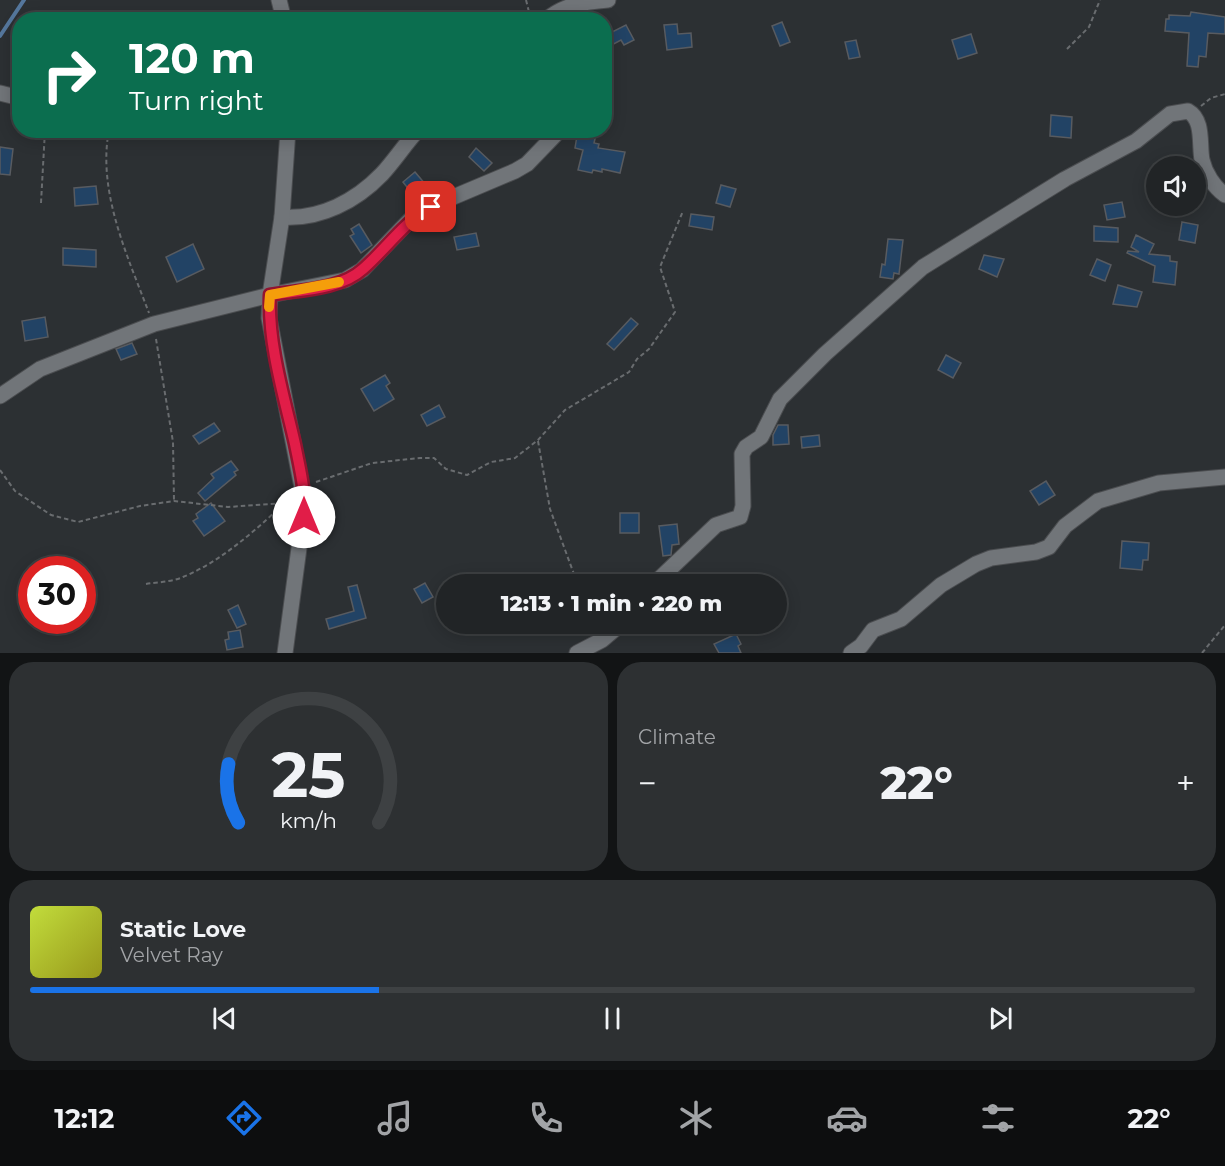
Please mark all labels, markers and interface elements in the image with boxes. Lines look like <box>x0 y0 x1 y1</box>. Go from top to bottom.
text: 120 m <box>129 32 255 84</box>
icon: right <box>30 36 108 114</box>
text: Turn right <box>129 84 264 117</box>
map controls <box>1146 156 1206 216</box>
button: sound <box>1146 156 1206 216</box>
pin <box>405 181 456 232</box>
icon: arrive <box>414 190 447 223</box>
position arrow <box>272 485 336 549</box>
speed limit sign: 30 <box>18 556 96 634</box>
text: 12:13 · 1 min · 220 m <box>501 590 722 617</box>
text: Climate <box>638 725 716 749</box>
text: 25 <box>272 737 345 813</box>
text: 22° <box>880 755 953 810</box>
text: − <box>638 763 657 803</box>
text: + <box>1176 763 1195 803</box>
text: km/h <box>280 808 337 834</box>
text: Static Love <box>120 916 246 943</box>
text: Velvet Ray <box>120 943 223 967</box>
icon: previous <box>208 1002 241 1035</box>
icon: pause <box>596 1002 629 1035</box>
icon: next <box>984 1002 1017 1035</box>
icon: directions <box>223 1097 265 1139</box>
icon: music <box>374 1097 416 1139</box>
icon: phone <box>525 1097 567 1139</box>
icon: climate <box>675 1097 717 1139</box>
icon: car <box>826 1097 868 1139</box>
icon: filters <box>977 1097 1019 1139</box>
text: 12:12 <box>54 1102 114 1135</box>
text: 22° <box>1127 1102 1171 1135</box>

